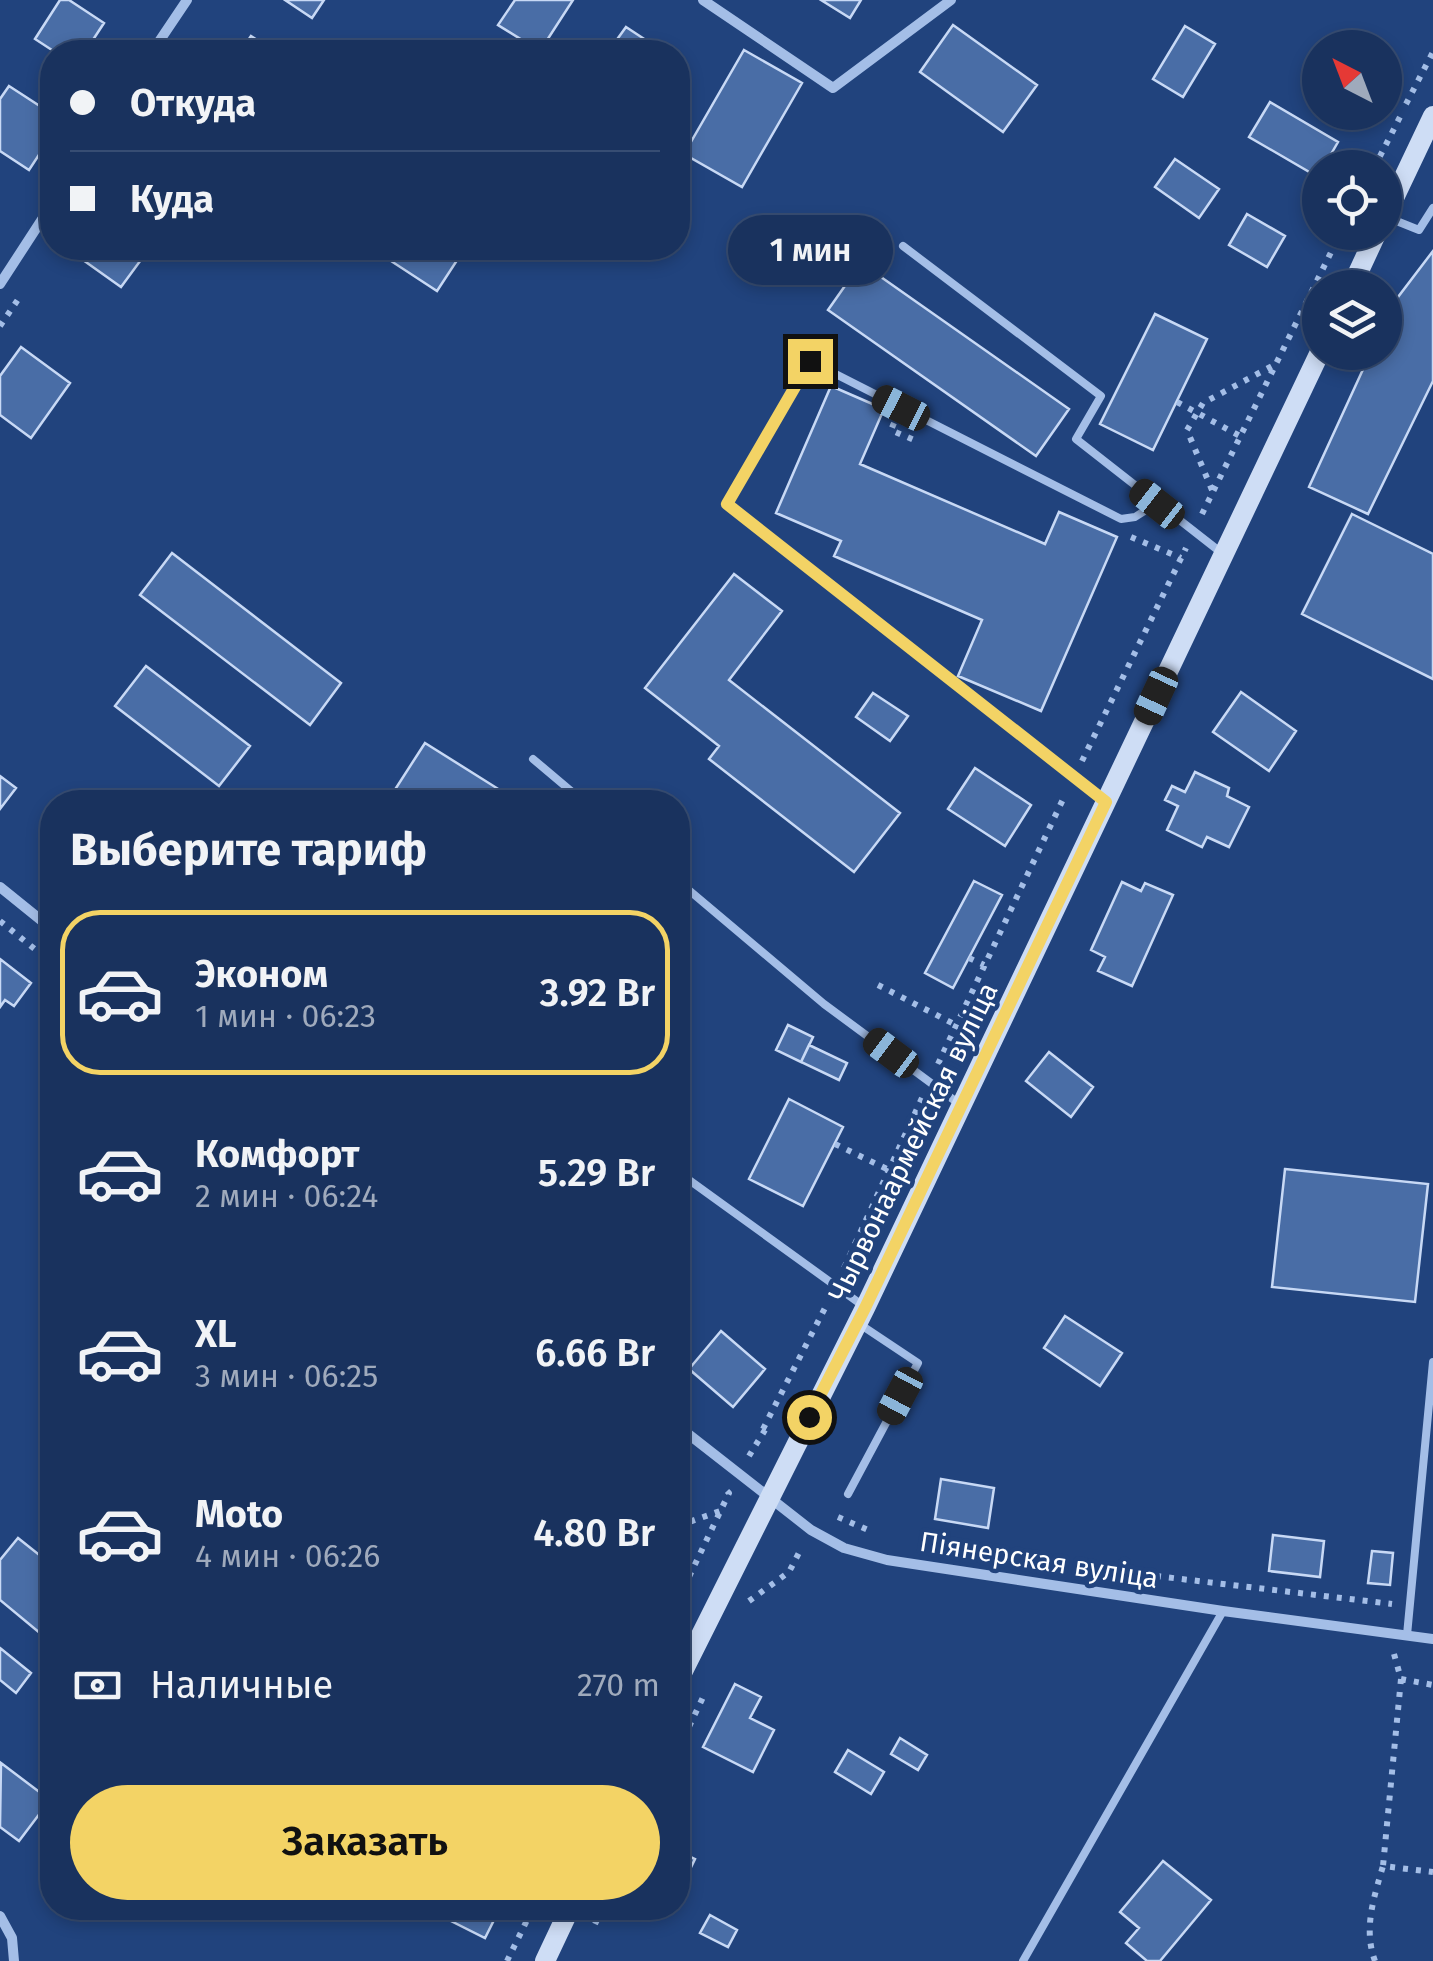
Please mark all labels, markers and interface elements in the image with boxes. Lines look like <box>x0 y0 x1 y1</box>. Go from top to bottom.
north arrow <box>1302 30 1402 130</box>
map controls <box>1302 30 1402 370</box>
text: Откуда <box>130 80 256 126</box>
button: locate <box>1302 150 1402 250</box>
text: Куда <box>130 176 214 222</box>
callout: 1 мин <box>728 216 892 286</box>
text: 1 мин <box>770 231 851 269</box>
button: layers <box>1302 270 1402 370</box>
route end <box>788 339 833 384</box>
car <box>867 381 935 435</box>
car <box>1124 474 1190 534</box>
car <box>1130 662 1182 730</box>
text: Выберите тариф <box>70 823 427 877</box>
icon: car <box>75 948 165 1038</box>
text: Эконом <box>195 951 328 997</box>
text: 3.92 Br <box>540 970 655 1016</box>
street label: Чырвонаармейская вуліца <box>821 977 1005 1307</box>
text: 1 мин · 06:23 <box>195 997 376 1035</box>
car <box>858 1023 924 1083</box>
icon: car <box>75 1128 165 1218</box>
text: Комфорт <box>195 1131 359 1177</box>
text: 5.29 Br <box>538 1150 655 1196</box>
text: 2 мин · 06:24 <box>195 1177 378 1215</box>
icon: car <box>75 1308 165 1398</box>
text: XL <box>195 1311 237 1357</box>
text: 6.66 Br <box>535 1330 655 1376</box>
text: 3 мин · 06:25 <box>195 1357 378 1395</box>
car <box>873 1362 927 1430</box>
route start <box>787 1395 832 1440</box>
icon: car <box>75 1488 165 1578</box>
text: Moto <box>195 1491 283 1537</box>
text: 4.80 Br <box>533 1510 655 1556</box>
street label: Піянерская вуліца <box>917 1525 1161 1595</box>
text: 4 мин · 06:26 <box>195 1537 380 1575</box>
icon: cash <box>70 1658 125 1713</box>
text: Наличные <box>150 1662 333 1708</box>
text: 270 m <box>577 1666 660 1704</box>
button: Заказать <box>70 1785 660 1900</box>

